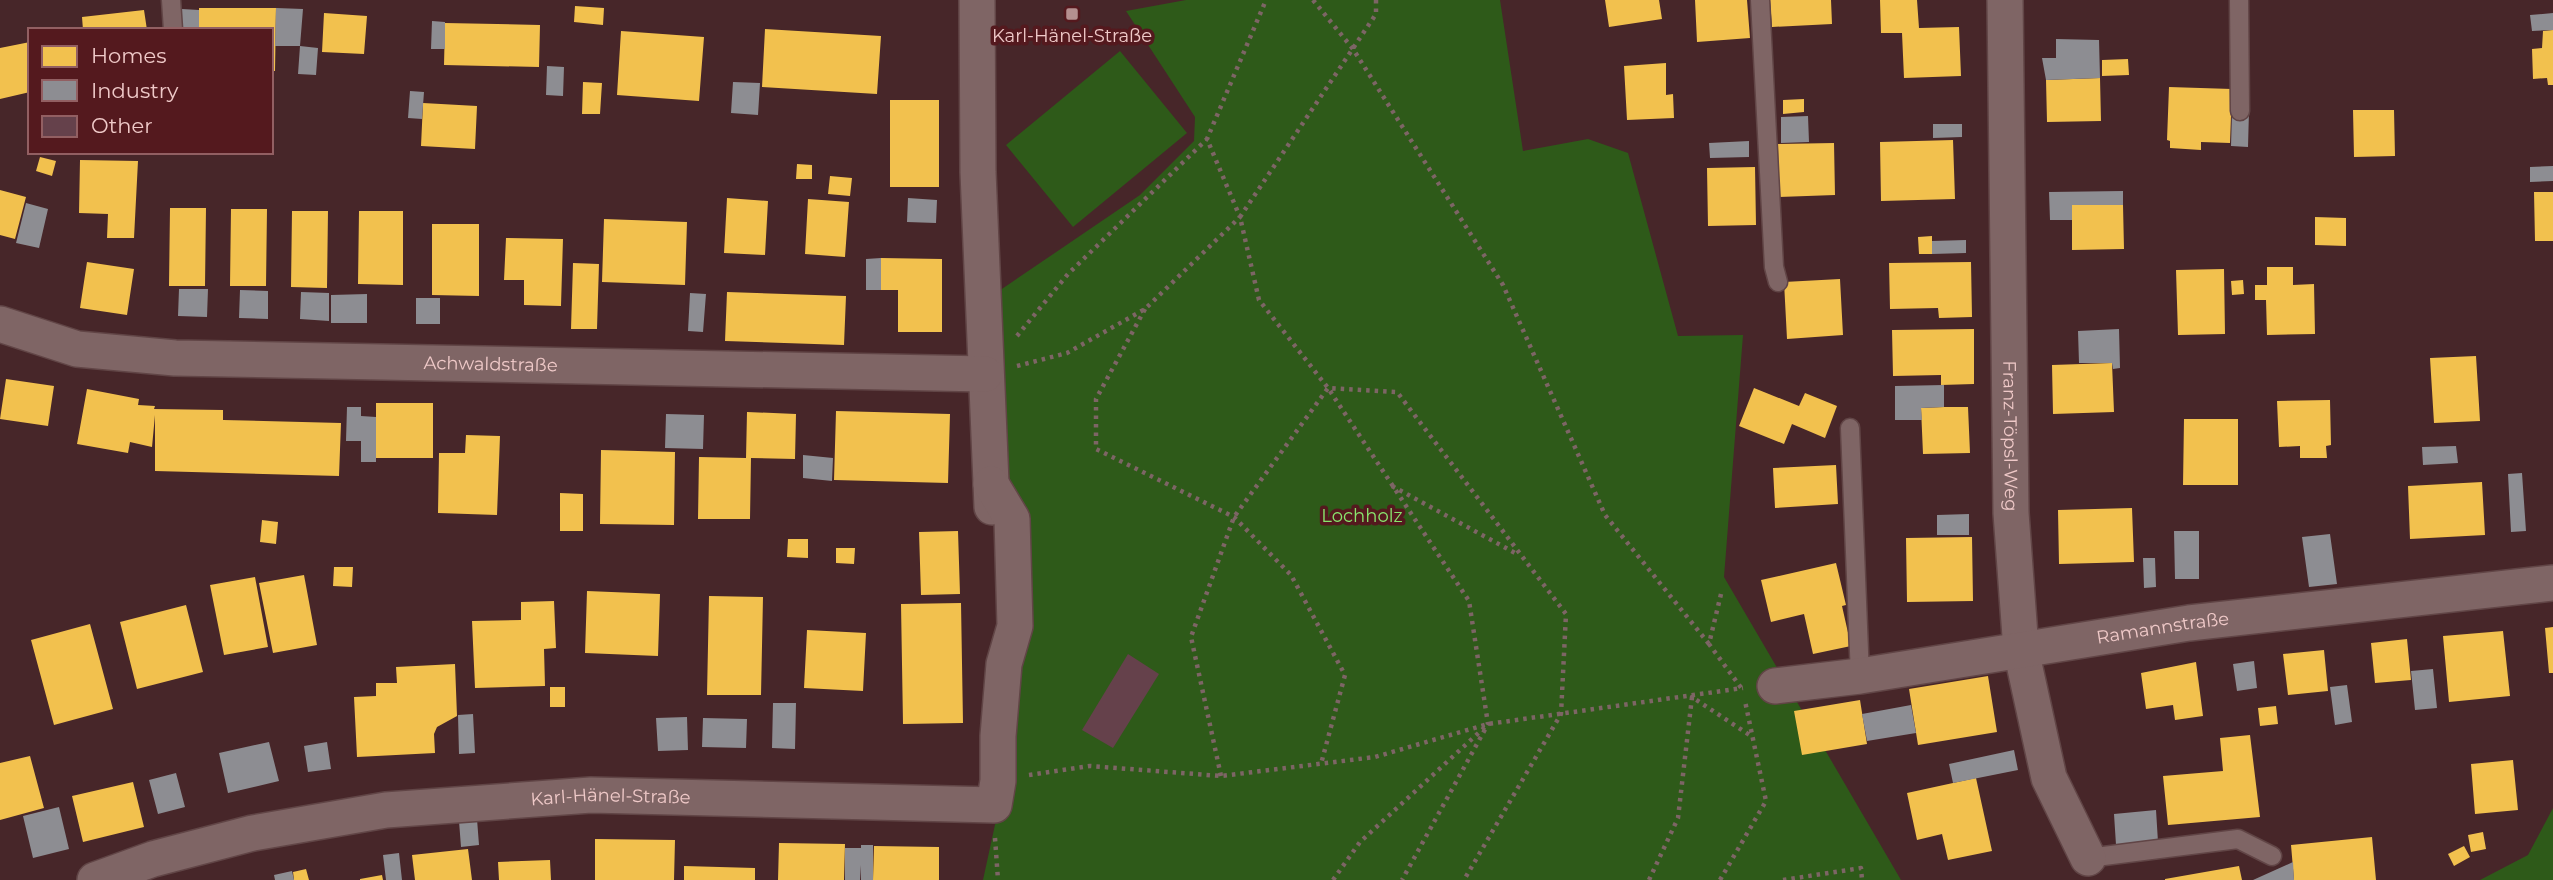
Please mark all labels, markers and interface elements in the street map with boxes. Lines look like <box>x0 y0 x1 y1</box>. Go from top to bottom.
marker: Karl-Hänel-Straße <box>1064 6 1080 22</box>
place label: Karl-Hänel-Straße <box>992 25 1152 47</box>
legend <box>28 28 273 154</box>
text: Homes <box>91 43 166 68</box>
text: Industry <box>91 78 179 103</box>
text: Other <box>91 113 153 138</box>
street label: Achwaldstraße <box>423 352 558 377</box>
street label: Franz-Töpsl-Weg <box>1998 360 2022 512</box>
park label: Lochholz <box>1321 505 1403 527</box>
street label: Ramannstraße <box>2095 608 2230 649</box>
street label: Karl-Hänel-Straße <box>530 784 691 810</box>

